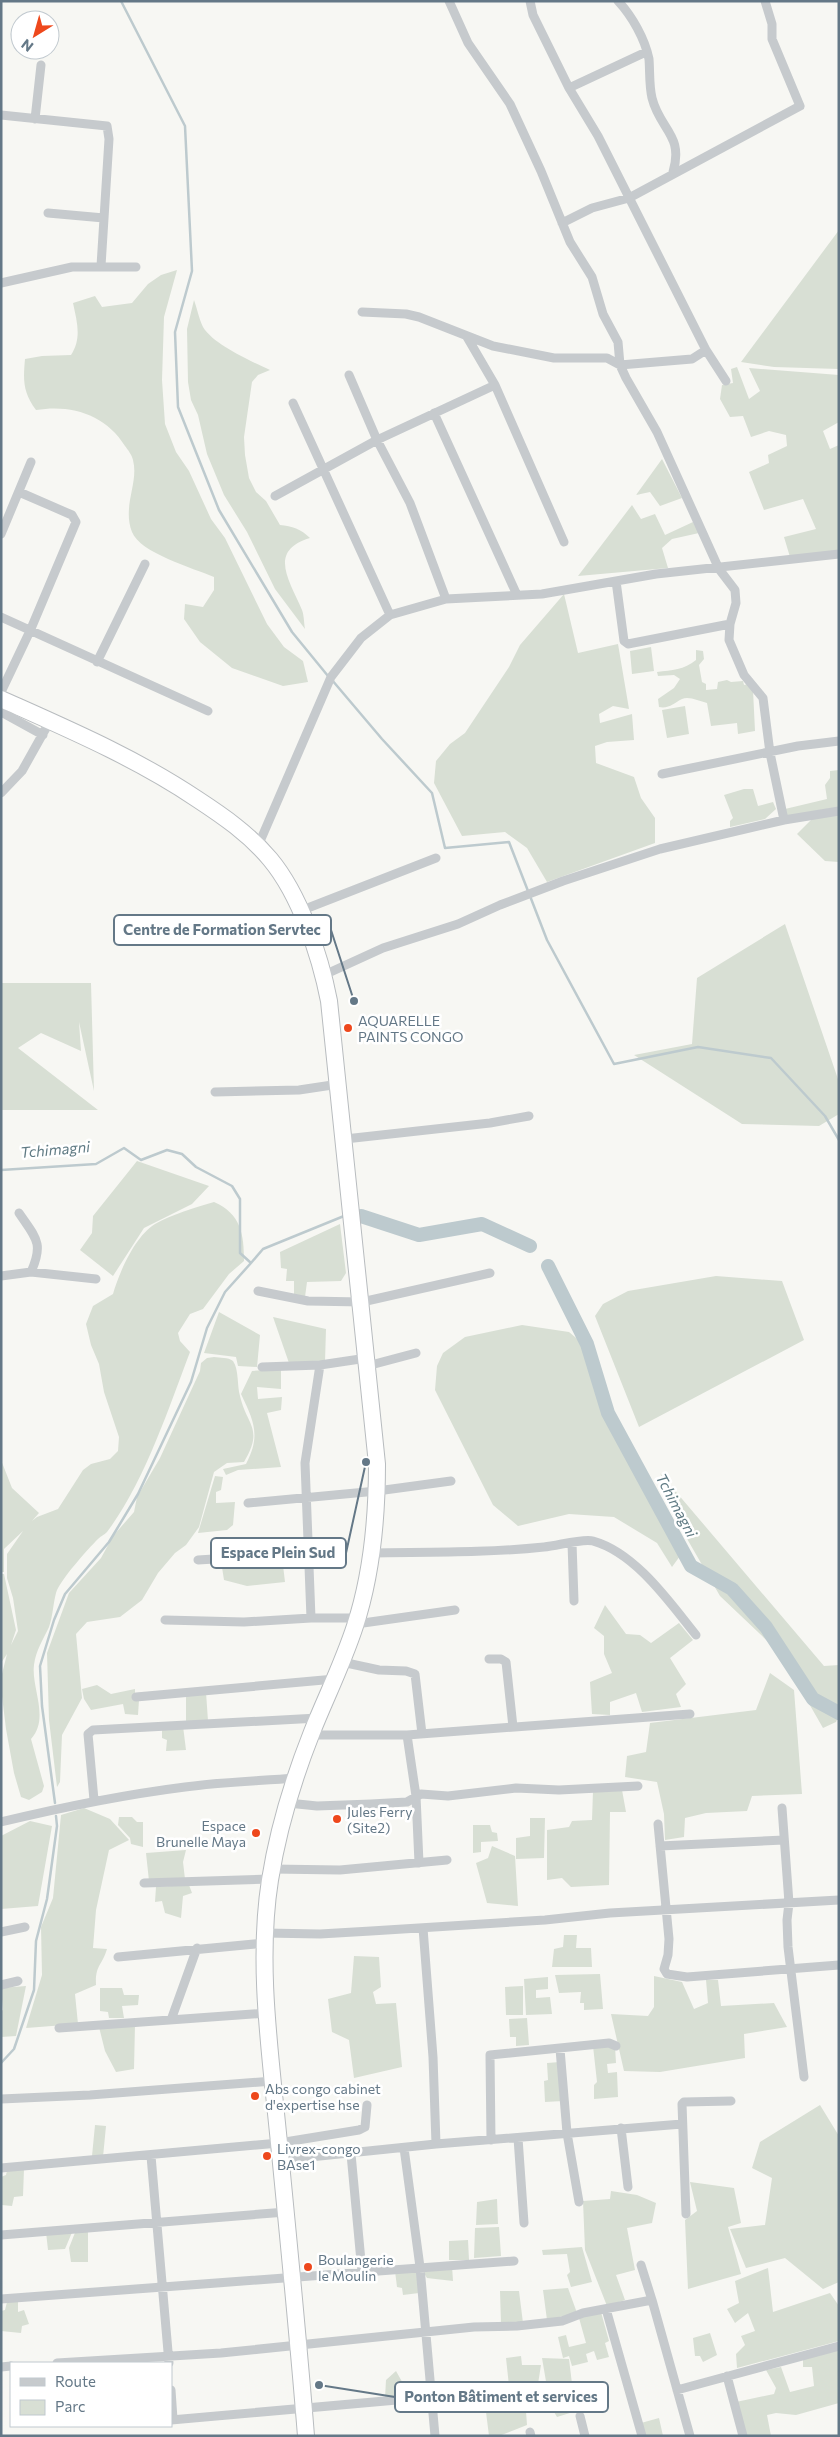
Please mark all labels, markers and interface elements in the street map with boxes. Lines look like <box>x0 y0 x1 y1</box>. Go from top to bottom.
north arrow <box>10 10 60 60</box>
text: N <box>18 36 36 56</box>
callout: Centre de Formation Servtec <box>114 915 331 945</box>
text: Centre de Formation Servtec <box>123 920 321 938</box>
place label: AQUARELLE PAINTS CONGO <box>358 1012 463 1045</box>
marker: AQUARELLE PAINTS CONGO <box>342 1022 354 1034</box>
water label: Tchimagni <box>19 1137 92 1161</box>
water label: Tchimagni <box>653 1470 702 1541</box>
callout: Espace Plein Sud <box>211 1538 346 1568</box>
text: Espace Plein Sud <box>221 1543 335 1561</box>
place label: Jules Ferry (Site2) <box>347 1803 412 1836</box>
marker: Jules Ferry (Site2) <box>331 1813 343 1825</box>
place label: Espace Brunelle Maya <box>156 1817 246 1850</box>
marker: Espace Brunelle Maya <box>250 1827 262 1839</box>
place label: Abs congo cabinet d'expertise hse <box>265 2080 381 2113</box>
marker: Abs congo cabinet d'expertise hse <box>249 2090 261 2102</box>
place label: Livrex-congo BAse1 <box>277 2140 361 2173</box>
marker: Livrex-congo BAse1 <box>261 2150 273 2162</box>
place label: Boulangerie le Moulin <box>318 2251 394 2284</box>
marker: Boulangerie le Moulin <box>302 2261 314 2273</box>
legend <box>10 2362 172 2427</box>
text: Route <box>55 2372 96 2390</box>
callout: Ponton Bâtiment et services <box>395 2382 608 2412</box>
text: Ponton Bâtiment et services <box>404 2387 598 2405</box>
text: Parc <box>55 2397 85 2415</box>

